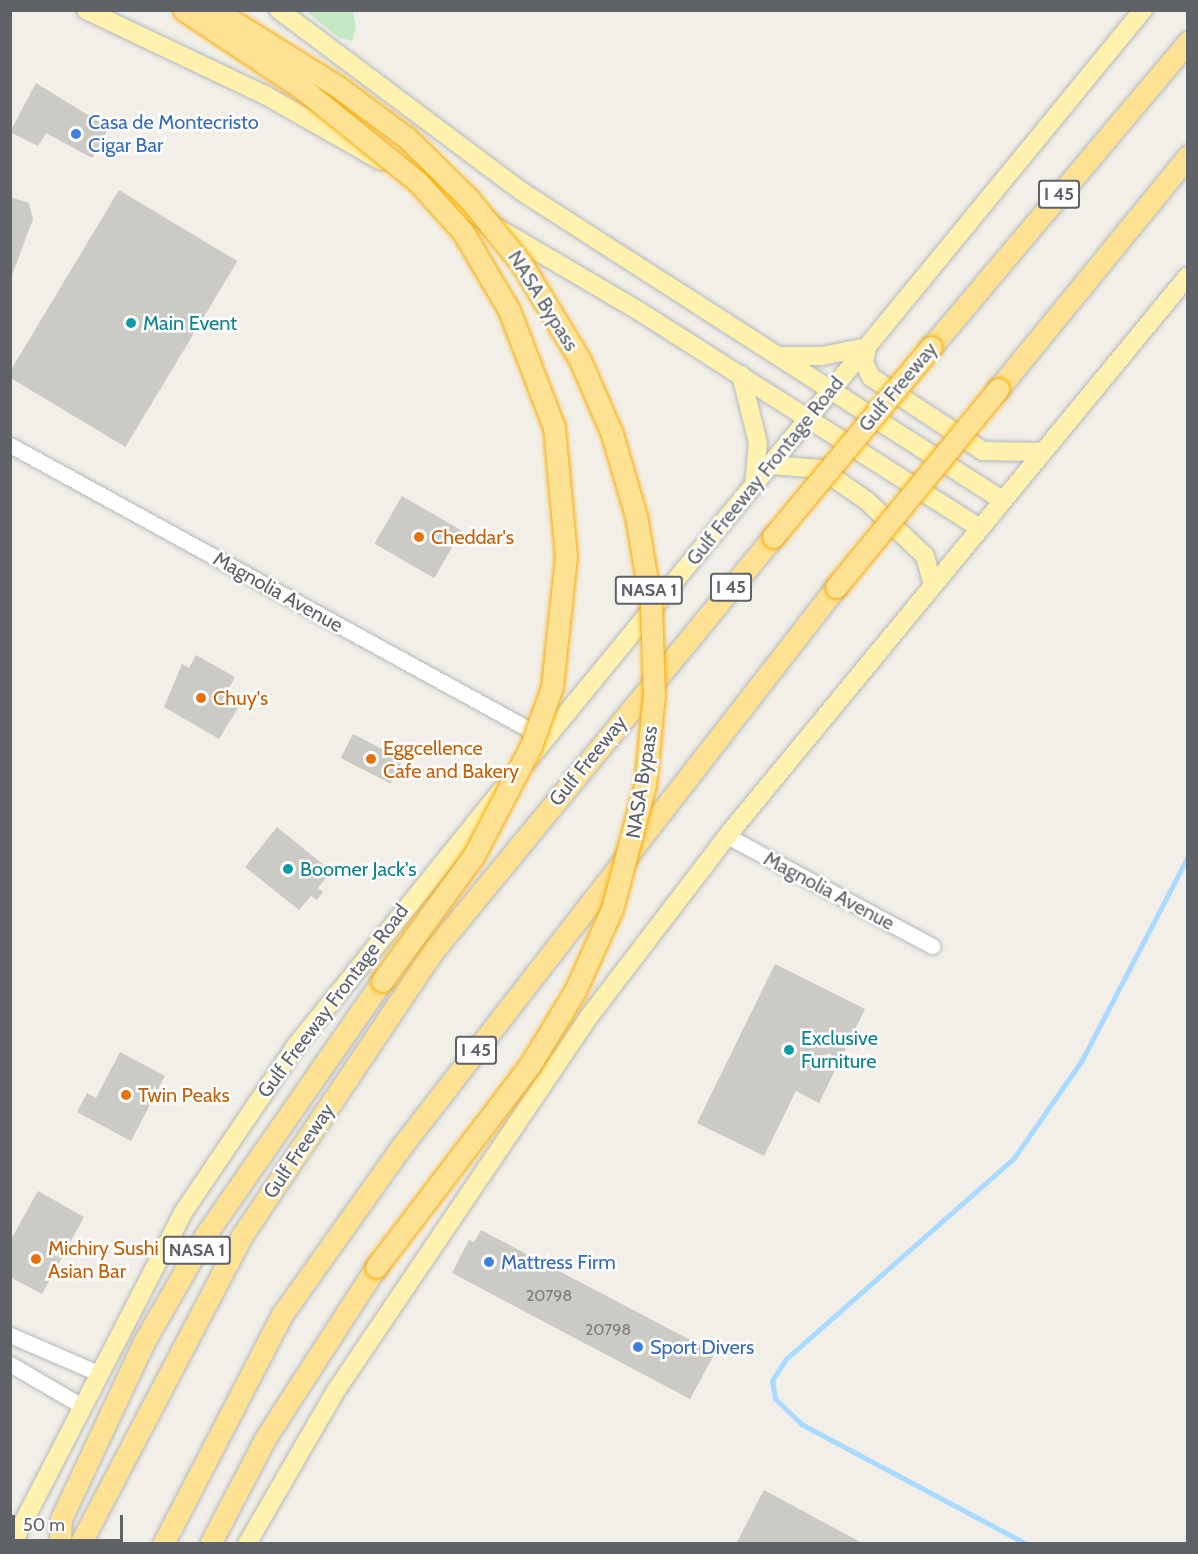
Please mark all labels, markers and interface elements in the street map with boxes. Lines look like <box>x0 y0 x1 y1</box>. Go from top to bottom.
place label: Casa de Montecristo Cigar Bar <box>88 110 259 157</box>
marker: Casa de Montecristo Cigar Bar <box>69 127 83 141</box>
road number: I 45 <box>1038 179 1080 209</box>
street label: NASA Bypass <box>503 246 583 356</box>
place label: Main Event <box>143 311 237 335</box>
marker: Main Event <box>124 316 138 330</box>
street label: Gulf Freeway <box>854 337 942 437</box>
street label: Gulf Freeway Frontage Road <box>681 372 849 570</box>
place label: Cheddar's <box>431 525 514 549</box>
marker: Cheddar's <box>412 530 426 544</box>
street label: Magnolia Avenue <box>209 547 347 637</box>
road number: I 45 <box>710 572 752 602</box>
road number: NASA 1 <box>614 575 684 605</box>
place label: Chuy's <box>213 686 268 710</box>
marker: Chuy's <box>194 691 208 705</box>
street label: Gulf Freeway <box>544 711 632 811</box>
street label: NASA Bypass <box>621 724 663 840</box>
place label: Eggcellence Cafe and Bakery <box>383 736 519 783</box>
marker: Eggcellence Cafe and Bakery <box>364 752 378 766</box>
street label: Magnolia Avenue <box>760 847 898 935</box>
place label: Boomer Jack's <box>300 857 417 881</box>
marker: Boomer Jack's <box>281 862 295 876</box>
street label: Gulf Freeway Frontage Road <box>252 900 414 1102</box>
place label: Exclusive Furniture <box>801 1026 878 1073</box>
road number: I 45 <box>455 1035 497 1065</box>
marker: Exclusive Furniture <box>782 1043 796 1057</box>
place label: Twin Peaks <box>138 1083 230 1107</box>
marker: Twin Peaks <box>119 1088 133 1102</box>
street label: Gulf Freeway <box>258 1099 340 1203</box>
road number: NASA 1 <box>162 1235 232 1265</box>
place label: Michiry Sushi Asian Bar <box>48 1236 159 1283</box>
place label: Mattress Firm <box>501 1250 616 1274</box>
marker: Michiry Sushi Asian Bar <box>29 1252 43 1266</box>
marker: Mattress Firm <box>482 1255 496 1269</box>
house number: 20798 <box>526 1286 572 1306</box>
house number: 20798 <box>585 1320 631 1340</box>
place label: Sport Divers <box>650 1335 754 1359</box>
marker: Sport Divers <box>631 1340 645 1354</box>
scale bar <box>15 1503 126 1541</box>
text: 50 m <box>23 1514 65 1536</box>

